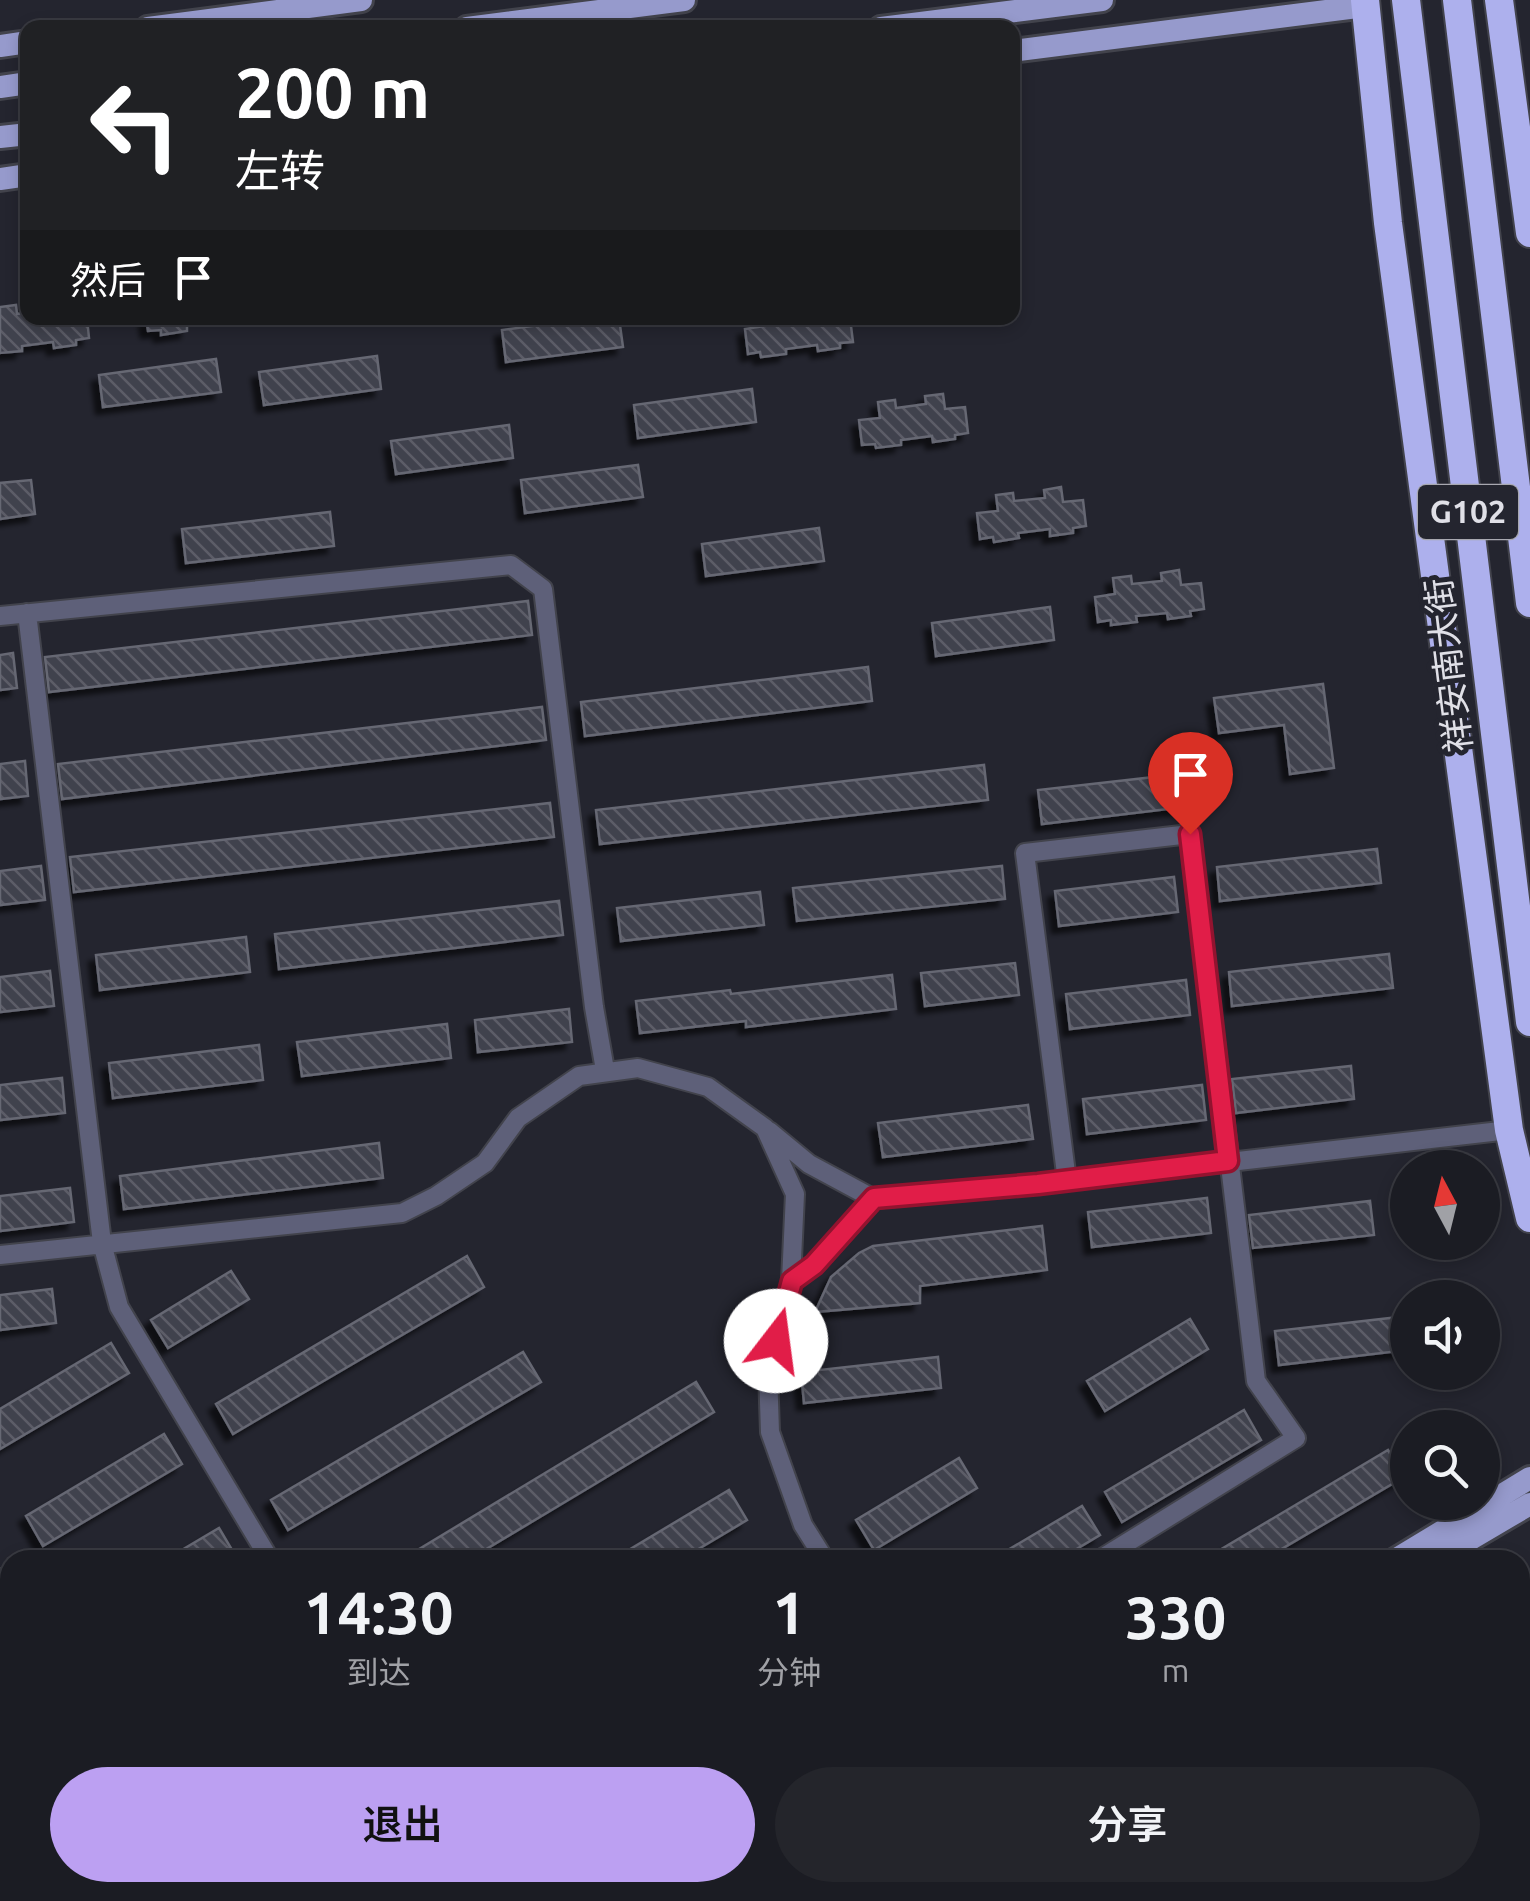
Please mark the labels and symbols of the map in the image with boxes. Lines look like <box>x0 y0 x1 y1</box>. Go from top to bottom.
road number: G102 <box>1418 485 1518 539</box>
street label: 祥安南大街 <box>1417 576 1479 754</box>
pin <box>1148 732 1233 835</box>
north arrow <box>1390 1150 1500 1260</box>
position arrow <box>724 1289 828 1393</box>

